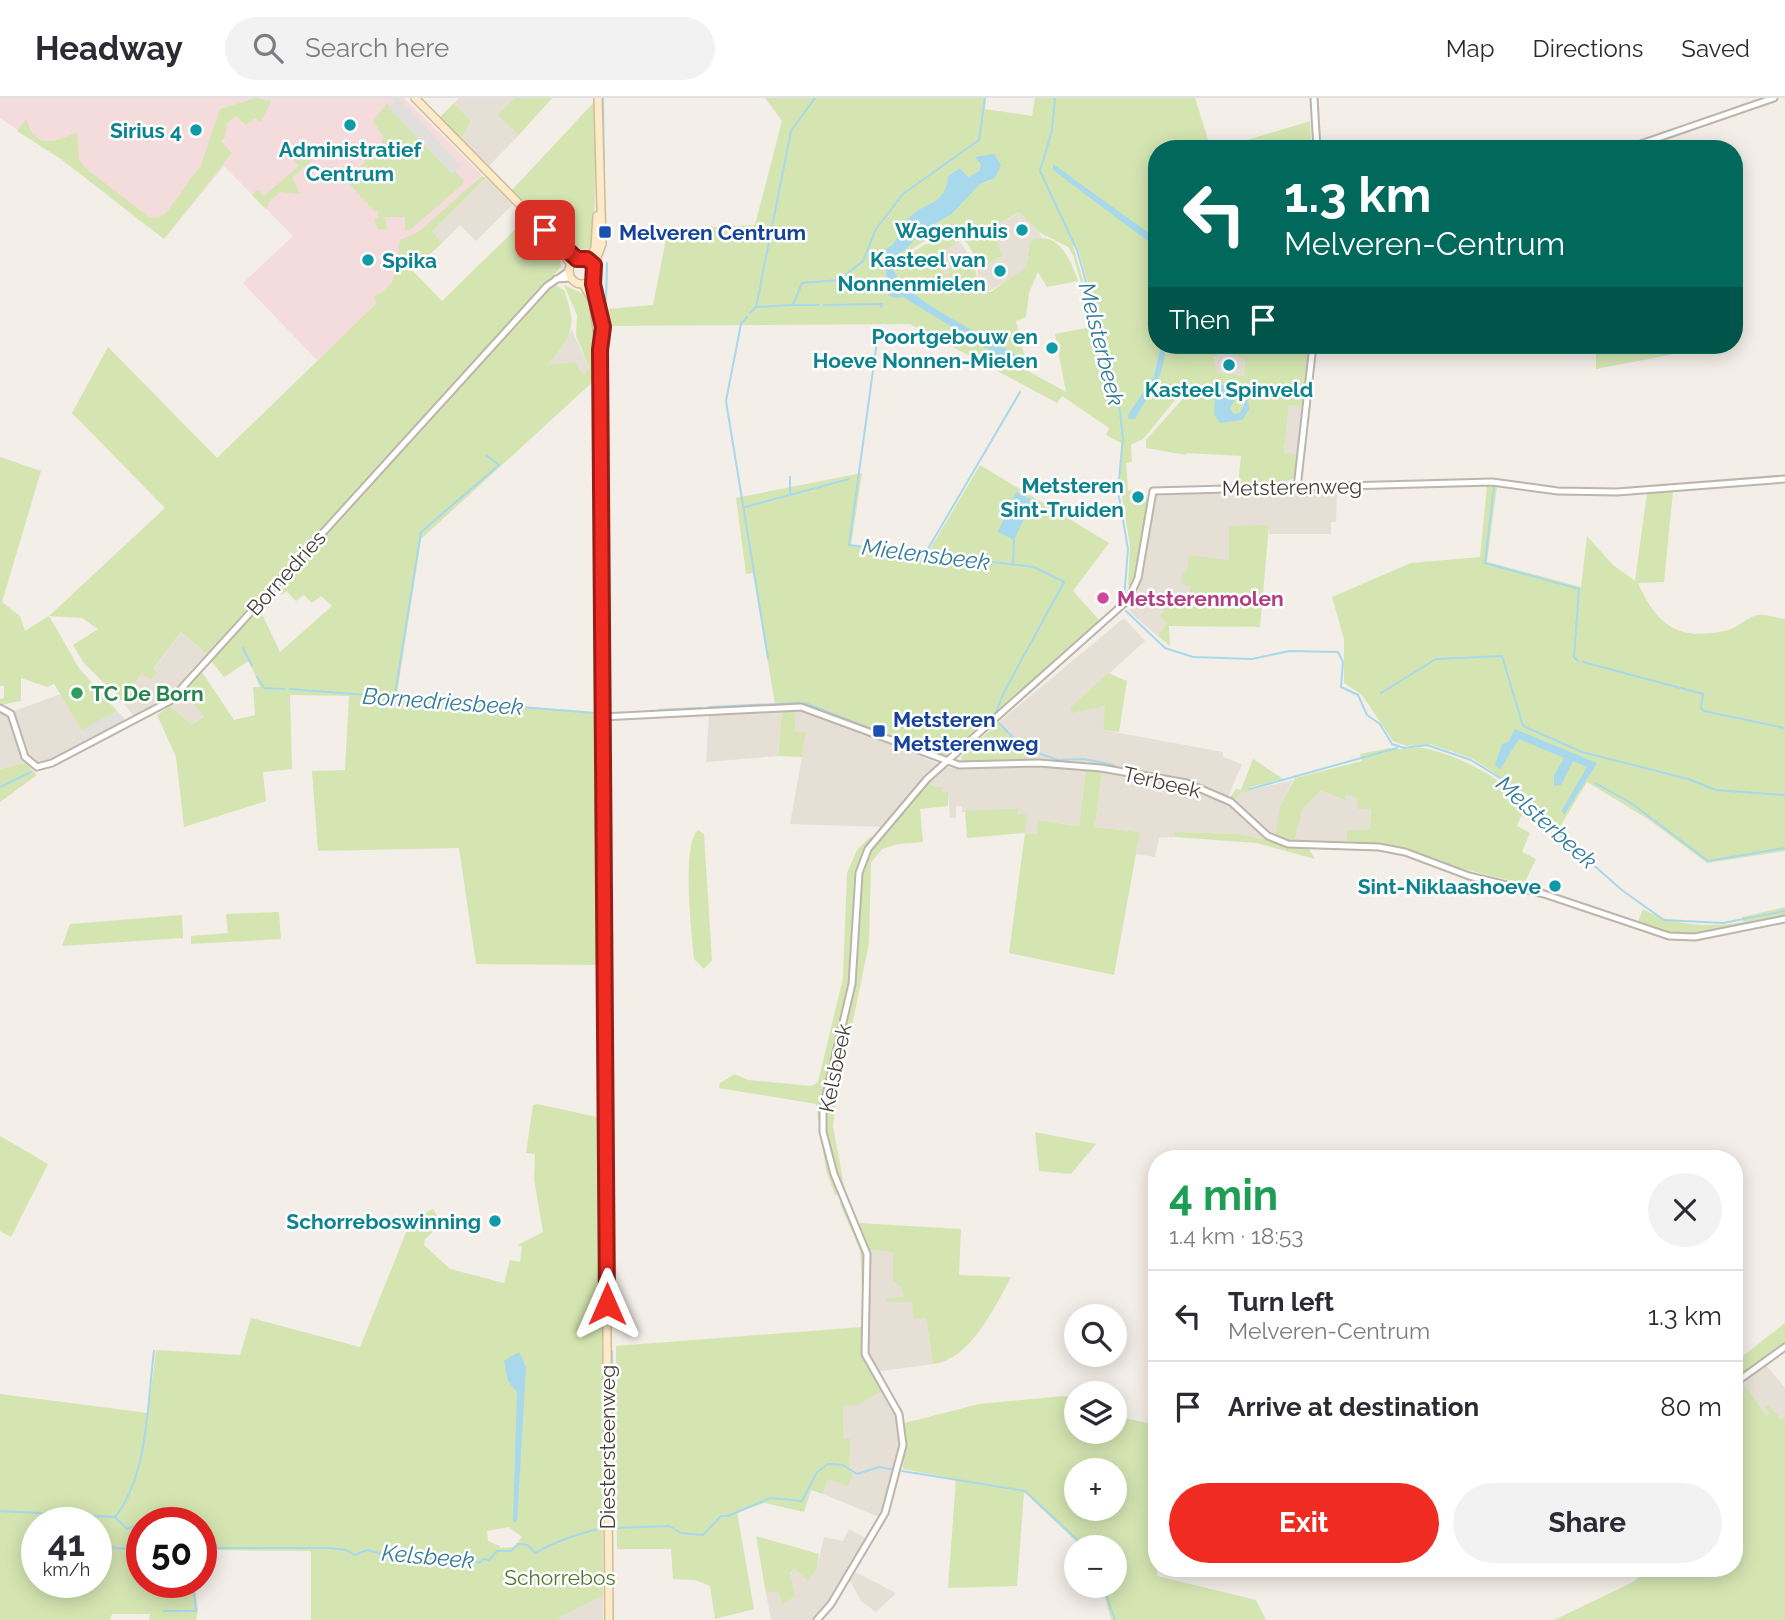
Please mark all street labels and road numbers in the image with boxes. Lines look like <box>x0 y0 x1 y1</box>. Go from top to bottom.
street label: Metsterenweg <box>1222 473 1362 501</box>
street label: Bornedries <box>241 525 331 621</box>
street label: Terbeek <box>1121 761 1203 803</box>
street label: Kelsbeek <box>813 1021 857 1115</box>
street label: Diestersteenweg <box>595 1365 620 1529</box>

